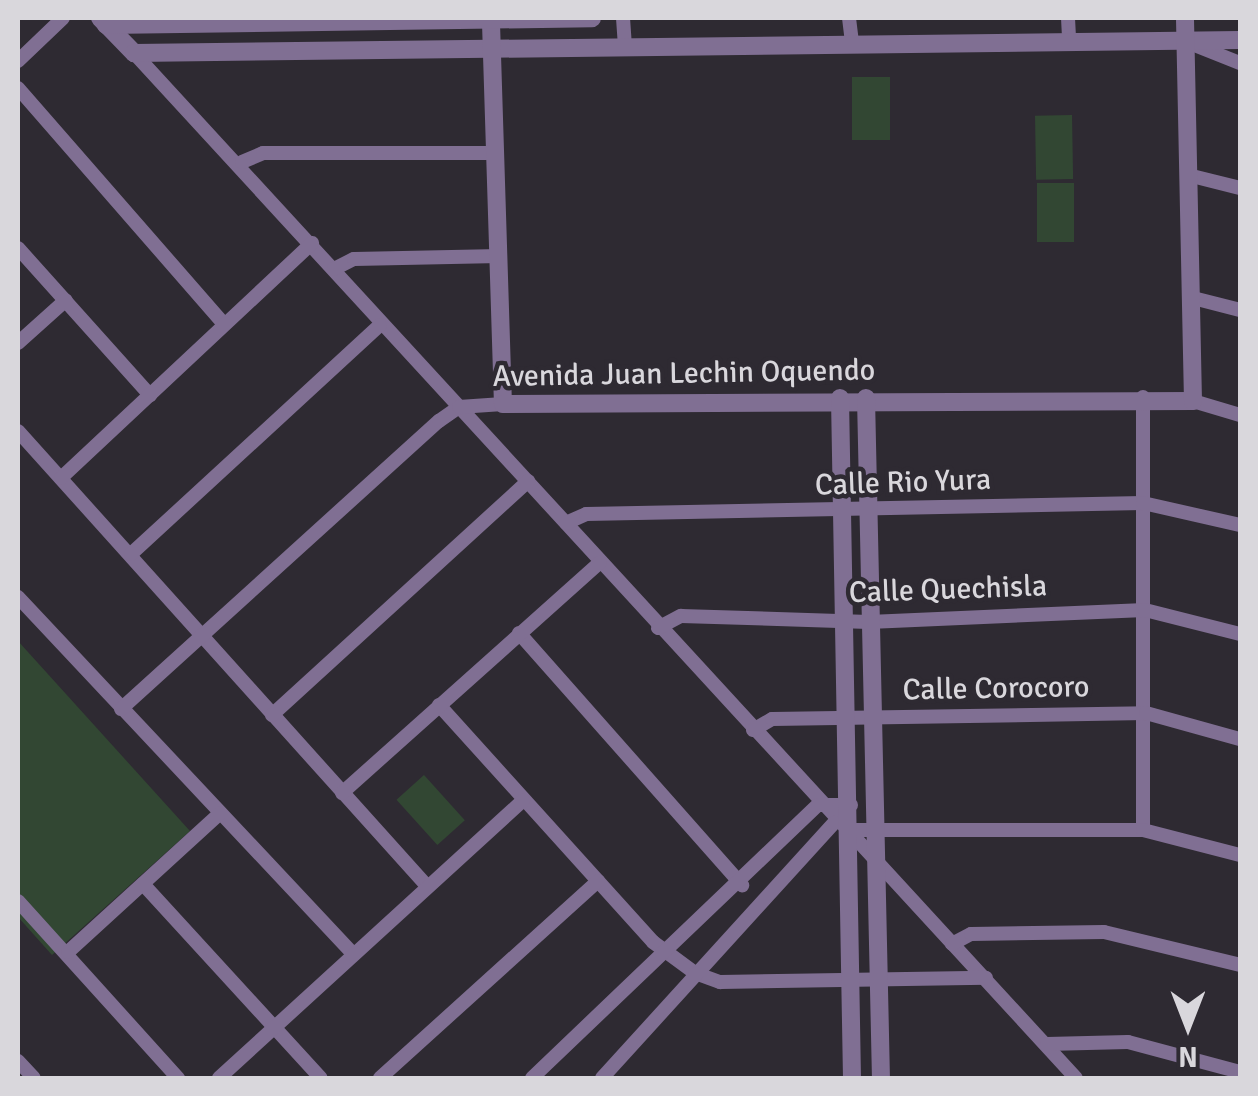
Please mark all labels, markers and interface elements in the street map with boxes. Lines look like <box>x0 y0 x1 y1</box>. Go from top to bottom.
street label: Avenida Juan Lechin Oquendo <box>492 353 876 395</box>
street label: Calle Rio Yura <box>814 462 992 504</box>
street label: Calle Quechisla <box>848 569 1048 611</box>
street label: Calle Corocoro <box>902 669 1090 709</box>
north arrow <box>1138 976 1238 1076</box>
text: N <box>1178 1039 1198 1073</box>

